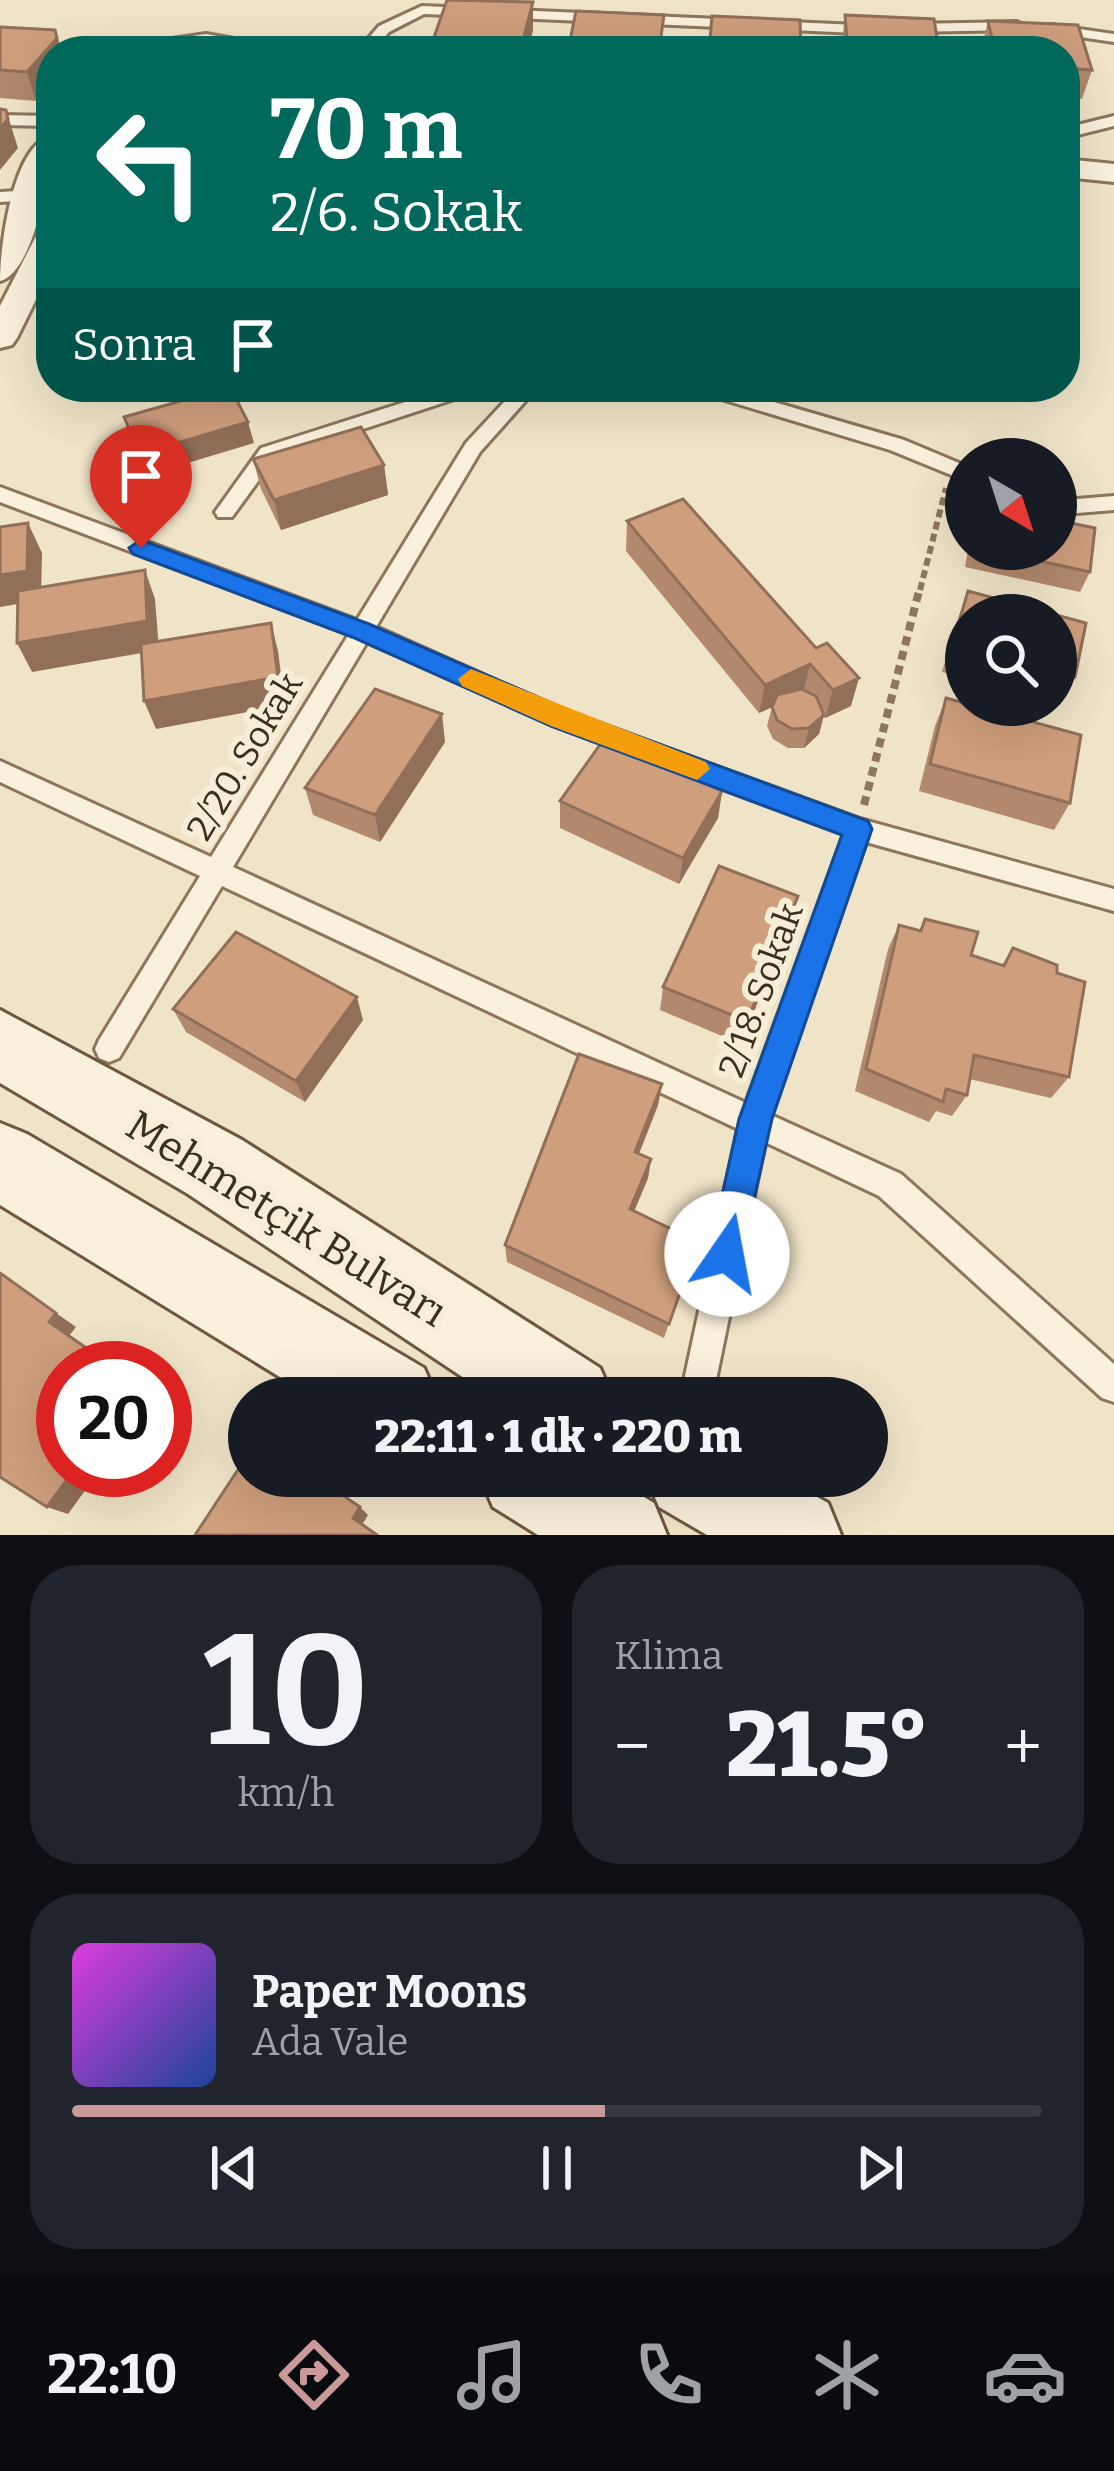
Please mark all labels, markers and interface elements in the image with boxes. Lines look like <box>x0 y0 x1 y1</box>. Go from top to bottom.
text: 70 m <box>270 79 462 180</box>
icon: left <box>72 84 228 240</box>
text: 2/6. Sokak <box>270 181 522 245</box>
icon: arrive <box>220 312 286 378</box>
text: Sonra <box>72 318 196 372</box>
pin <box>90 425 192 548</box>
north arrow <box>945 438 1077 570</box>
map controls <box>945 438 1077 726</box>
icon: arrive <box>108 443 174 509</box>
button: search <box>945 594 1077 726</box>
street label: 2/20. Sokak <box>178 664 312 848</box>
street label: 2/18. Sokak <box>709 897 813 1083</box>
street label: Mehmetçik Bulvarı <box>117 1100 456 1337</box>
position arrow <box>664 1191 790 1317</box>
speed limit sign: 20 <box>36 1341 192 1497</box>
text: 22:11 · 1 dk · 220 m <box>374 1410 742 1464</box>
text: 10 <box>203 1598 369 1785</box>
text: Klima <box>614 1633 723 1679</box>
text: 21.5° <box>726 1692 929 1800</box>
text: − <box>614 1707 650 1786</box>
text: + <box>1004 1707 1042 1786</box>
text: km/h <box>238 1770 334 1816</box>
text: Paper Moons <box>252 1965 527 2019</box>
text: Ada Vale <box>252 2019 408 2065</box>
icon: previous <box>201 2135 267 2201</box>
icon: pause <box>524 2135 590 2201</box>
icon: next <box>847 2135 913 2201</box>
icon: directions <box>272 2333 356 2417</box>
icon: music <box>450 2333 534 2417</box>
icon: phone <box>627 2333 711 2417</box>
icon: climate <box>805 2333 889 2417</box>
icon: car <box>983 2333 1067 2417</box>
text: 22:10 <box>47 2343 178 2407</box>

